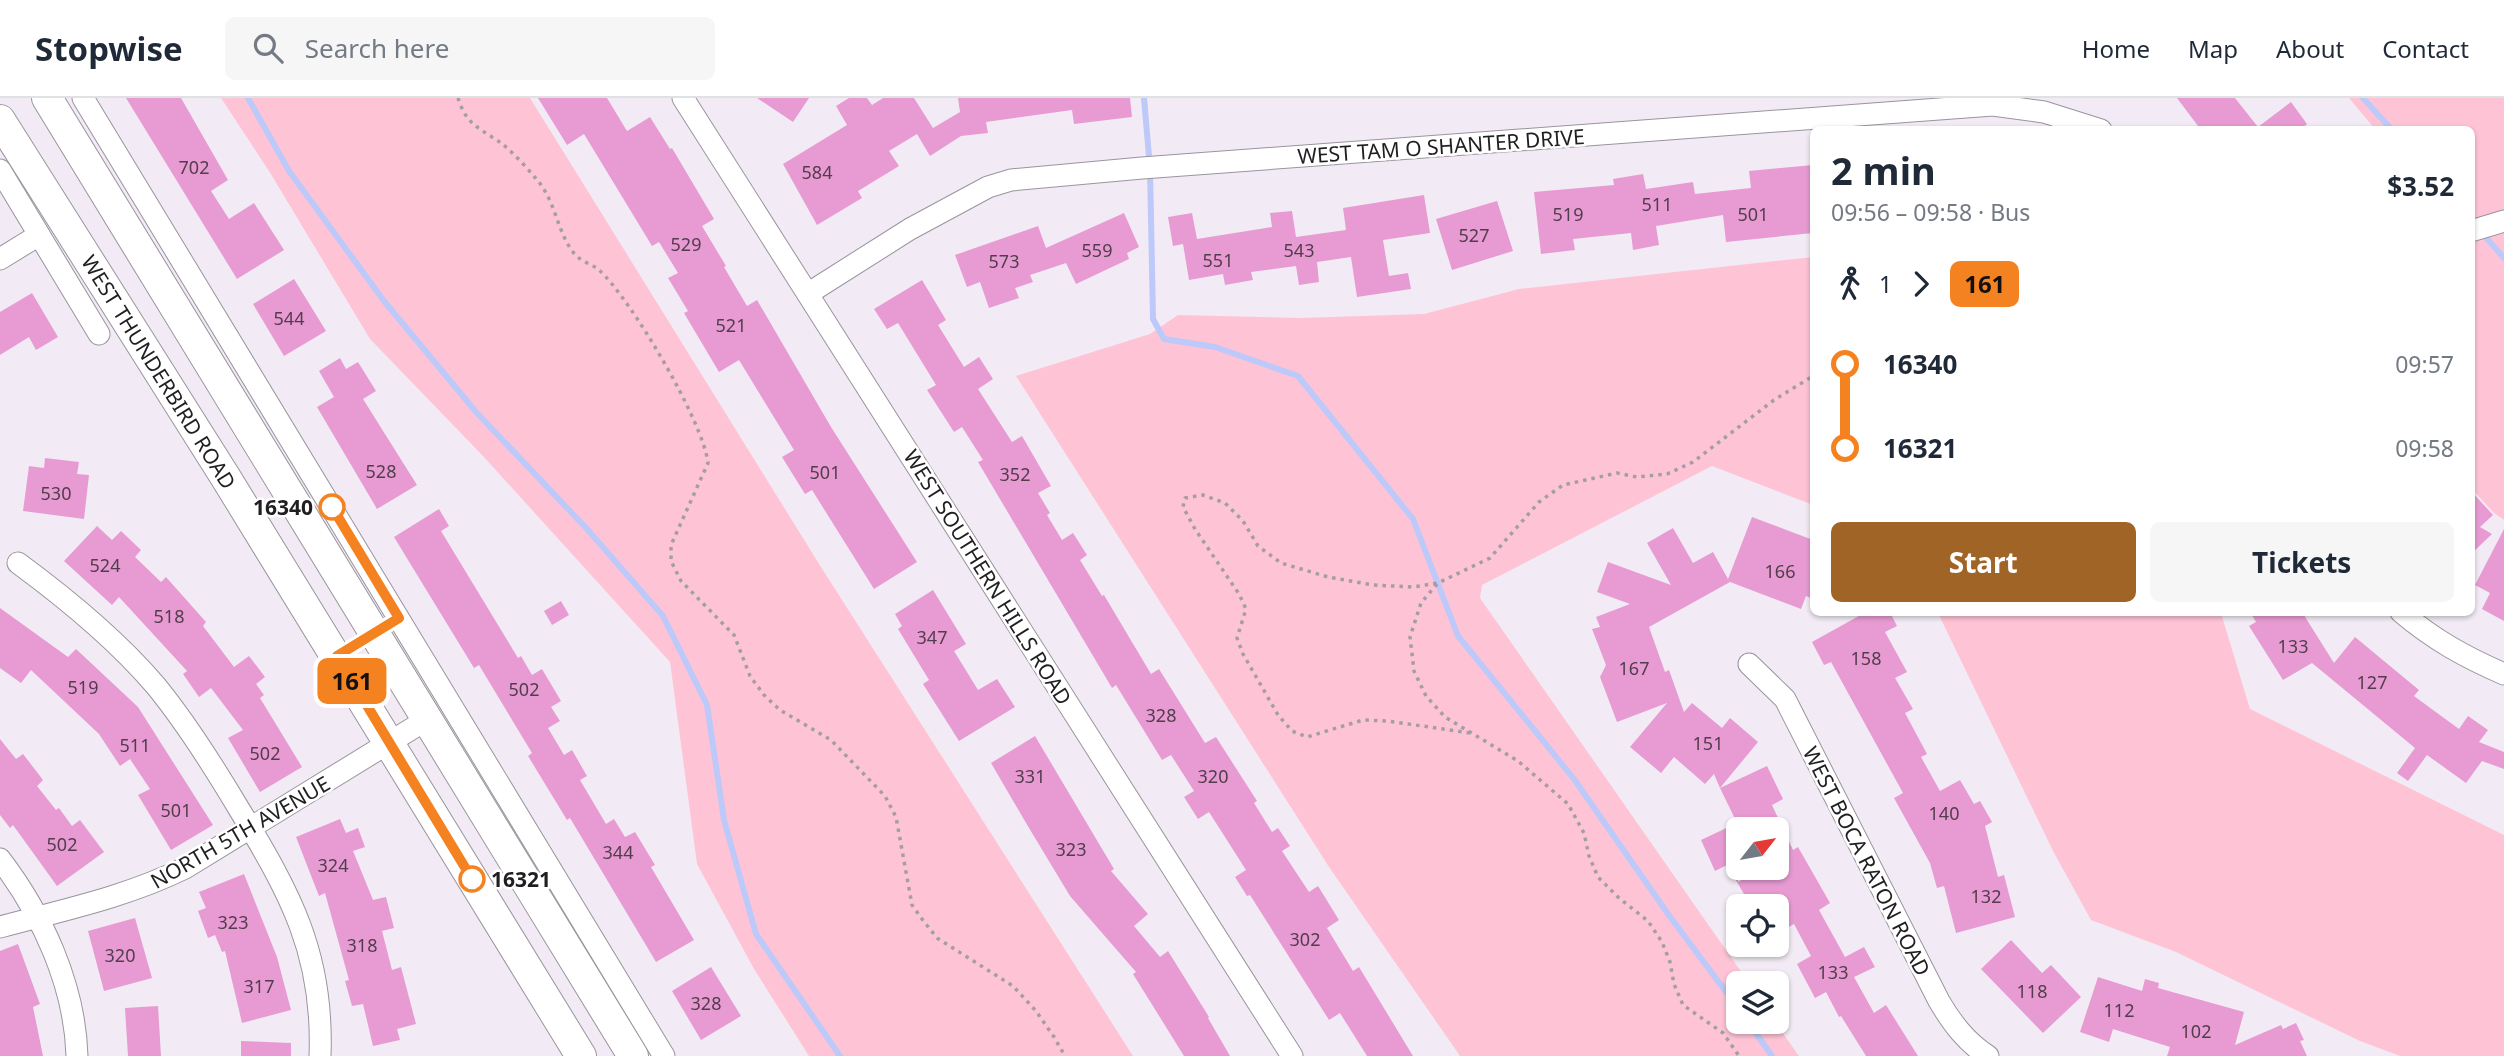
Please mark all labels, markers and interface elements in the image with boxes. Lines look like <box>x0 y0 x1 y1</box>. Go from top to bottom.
search box <box>225 17 715 80</box>
text: Stopwise <box>35 26 183 71</box>
icon: search <box>249 29 287 67</box>
text: Search here <box>305 30 449 66</box>
text: Home <box>2082 32 2150 65</box>
text: Map <box>2188 32 2238 65</box>
text: About <box>2276 32 2344 65</box>
text: Contact <box>2382 32 2469 65</box>
street label: WEST TAM O SHANTER DRIVE <box>1296 122 1586 170</box>
text: 2 min <box>1831 144 1936 196</box>
house number: 702 <box>179 155 209 179</box>
house number: 584 <box>802 160 832 184</box>
text: $3.52 <box>2387 168 2454 204</box>
house number: 511 <box>1642 192 1672 216</box>
text: 09:56 – 09:58 · Bus <box>1831 196 2030 228</box>
house number: 519 <box>1553 202 1583 226</box>
house number: 501 <box>1738 202 1768 226</box>
house number: 527 <box>1459 223 1489 247</box>
house number: 529 <box>671 232 701 256</box>
house number: 559 <box>1082 238 1112 262</box>
house number: 543 <box>1284 238 1314 262</box>
house number: 551 <box>1203 248 1233 272</box>
house number: 573 <box>989 249 1019 273</box>
street label: WEST THUNDERBIRD ROAD <box>75 250 243 494</box>
icon: walk <box>1831 265 1869 303</box>
icon: forward <box>1902 265 1940 303</box>
text: 161 <box>1964 267 2005 300</box>
text: 1 <box>1879 268 1892 300</box>
house number: 544 <box>274 306 304 330</box>
house number: 521 <box>716 313 746 337</box>
text: 16340 <box>1883 346 1957 382</box>
text: 09:57 <box>2395 348 2454 380</box>
text: 16321 <box>1883 430 1957 466</box>
text: 09:58 <box>2395 432 2454 464</box>
street label: WEST SOUTHERN HILLS ROAD <box>898 444 1078 710</box>
house number: 528 <box>366 459 396 483</box>
house number: 501 <box>810 460 840 484</box>
house number: 352 <box>1000 462 1030 486</box>
house number: 530 <box>41 481 71 505</box>
place label: 16340 <box>253 493 313 521</box>
marker: 16340 <box>319 494 345 520</box>
button: Start <box>1831 522 2136 602</box>
button: Tickets <box>2150 522 2454 602</box>
house number: 524 <box>90 553 120 577</box>
house number: 166 <box>1765 559 1795 583</box>
house number: 518 <box>154 604 184 628</box>
house number: 347 <box>917 625 947 649</box>
house number: 133 <box>2278 634 2308 658</box>
house number: 158 <box>1851 646 1881 670</box>
house number: 167 <box>1619 656 1649 680</box>
line badge: 161 <box>312 658 392 704</box>
text: 161 <box>331 664 373 697</box>
house number: 127 <box>2357 670 2387 694</box>
house number: 519 <box>68 675 98 699</box>
house number: 502 <box>509 677 539 701</box>
house number: 328 <box>1146 703 1176 727</box>
house number: 151 <box>1693 731 1723 755</box>
house number: 511 <box>120 733 150 757</box>
house number: 502 <box>250 741 280 765</box>
street label: WEST BOCA RATON ROAD <box>1797 742 1937 980</box>
house number: 331 <box>1015 764 1045 788</box>
house number: 320 <box>1198 764 1228 788</box>
street label: NORTH 5TH AVENUE <box>145 769 335 895</box>
house number: 501 <box>161 798 191 822</box>
house number: 140 <box>1929 801 1959 825</box>
north arrow <box>1726 817 1788 880</box>
map controls <box>1726 817 1789 1034</box>
house number: 502 <box>47 832 77 856</box>
house number: 323 <box>1056 837 1086 861</box>
house number: 344 <box>603 840 633 864</box>
house number: 324 <box>318 853 348 877</box>
place label: 16321 <box>491 865 551 893</box>
marker: 16321 <box>459 866 485 892</box>
house number: 132 <box>1971 884 2001 908</box>
button: locate <box>1726 894 1789 957</box>
house number: 323 <box>218 910 248 934</box>
house number: 302 <box>1290 927 1320 951</box>
house number: 318 <box>347 933 377 957</box>
house number: 320 <box>105 943 135 967</box>
house number: 133 <box>1818 960 1848 984</box>
button: layers <box>1726 971 1789 1034</box>
house number: 317 <box>244 974 274 998</box>
house number: 118 <box>2017 979 2047 1003</box>
house number: 328 <box>691 991 721 1015</box>
house number: 112 <box>2104 998 2134 1022</box>
house number: 102 <box>2181 1019 2211 1043</box>

